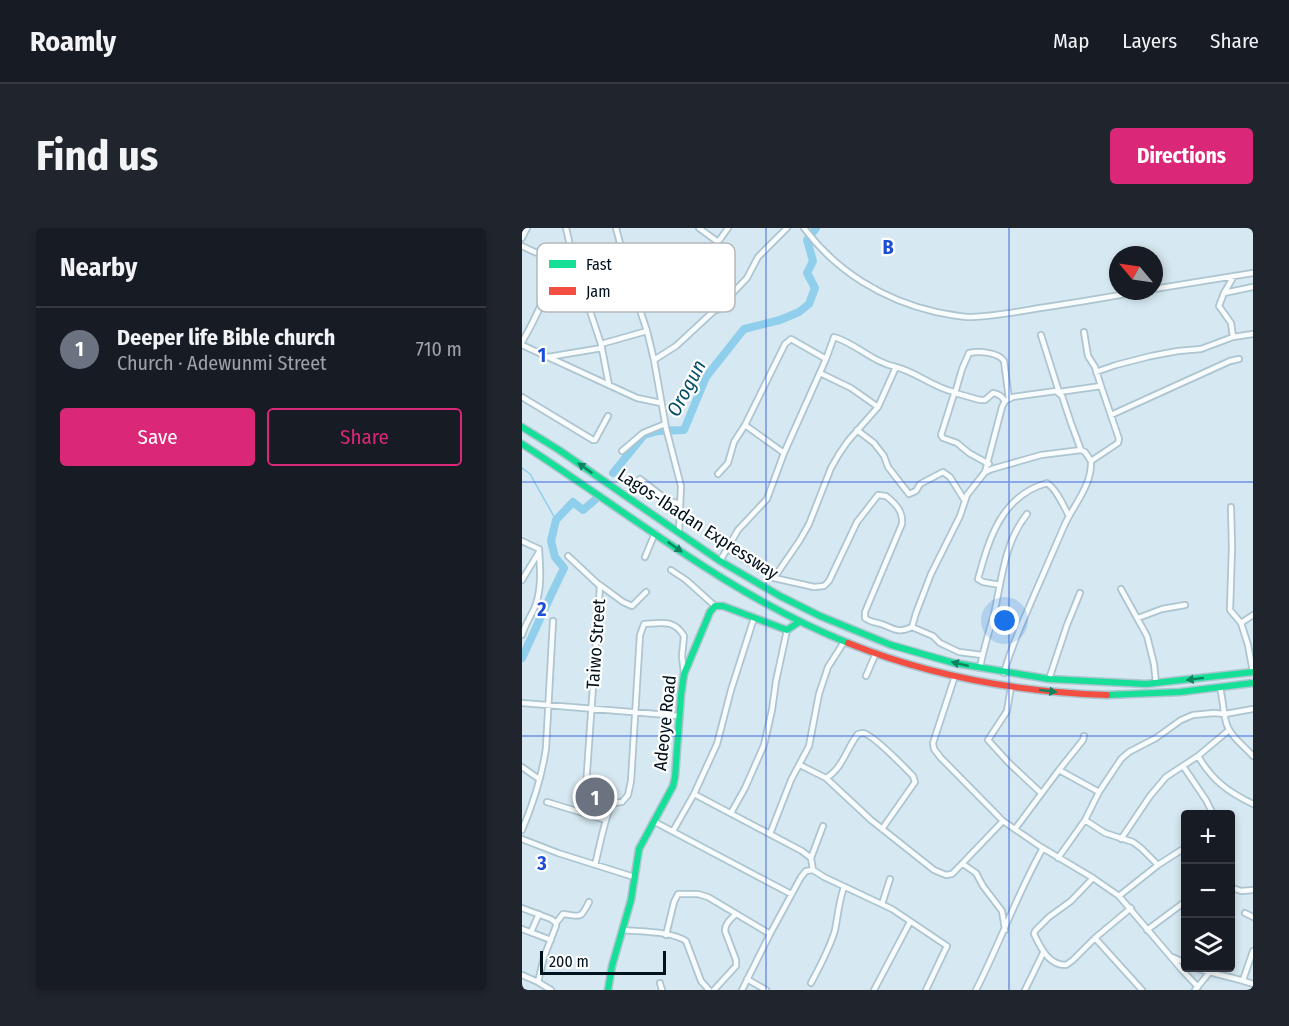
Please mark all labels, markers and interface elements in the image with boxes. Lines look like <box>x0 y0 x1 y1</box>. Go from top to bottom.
text: Roamly <box>30 25 116 58</box>
text: Map <box>1053 28 1089 54</box>
text: Layers <box>1122 28 1177 54</box>
text: Share <box>1210 28 1259 54</box>
button: Directions <box>1110 128 1253 184</box>
text: Find us <box>36 131 158 181</box>
text: B <box>882 235 894 259</box>
legend <box>537 243 735 312</box>
north arrow <box>1109 246 1163 300</box>
text: Nearby <box>60 252 137 283</box>
text: Fast <box>586 255 613 274</box>
text: Jam <box>586 282 611 301</box>
text: Deeper life Bible church <box>117 324 335 351</box>
text: 1 <box>75 337 84 361</box>
text: 710 m <box>416 337 462 361</box>
text: 1 <box>538 343 546 367</box>
text: Church · Adewunmi Street <box>117 351 327 375</box>
water label: Orogun <box>661 356 711 420</box>
button: Save <box>60 408 255 466</box>
button: Share <box>267 408 462 466</box>
one-way arrow <box>577 463 593 474</box>
street label: Lagos-Ibadan Expressway <box>614 464 782 584</box>
one-way arrow <box>667 541 683 553</box>
text: 2 <box>536 597 547 621</box>
street label: Taiwo Street <box>582 598 610 690</box>
your location <box>990 606 1019 635</box>
one-way arrow <box>950 658 969 668</box>
street label: Adeoye Road <box>649 674 681 772</box>
one-way arrow <box>1185 674 1204 684</box>
one-way arrow <box>1039 687 1058 696</box>
pin: 1 <box>576 774 614 820</box>
map controls <box>1181 810 1235 972</box>
button: + <box>1181 810 1235 864</box>
text: 3 <box>536 851 547 875</box>
button: − <box>1181 864 1235 918</box>
button: layers <box>1181 918 1235 972</box>
scale bar <box>540 948 666 976</box>
text: 200 m <box>549 952 589 971</box>

